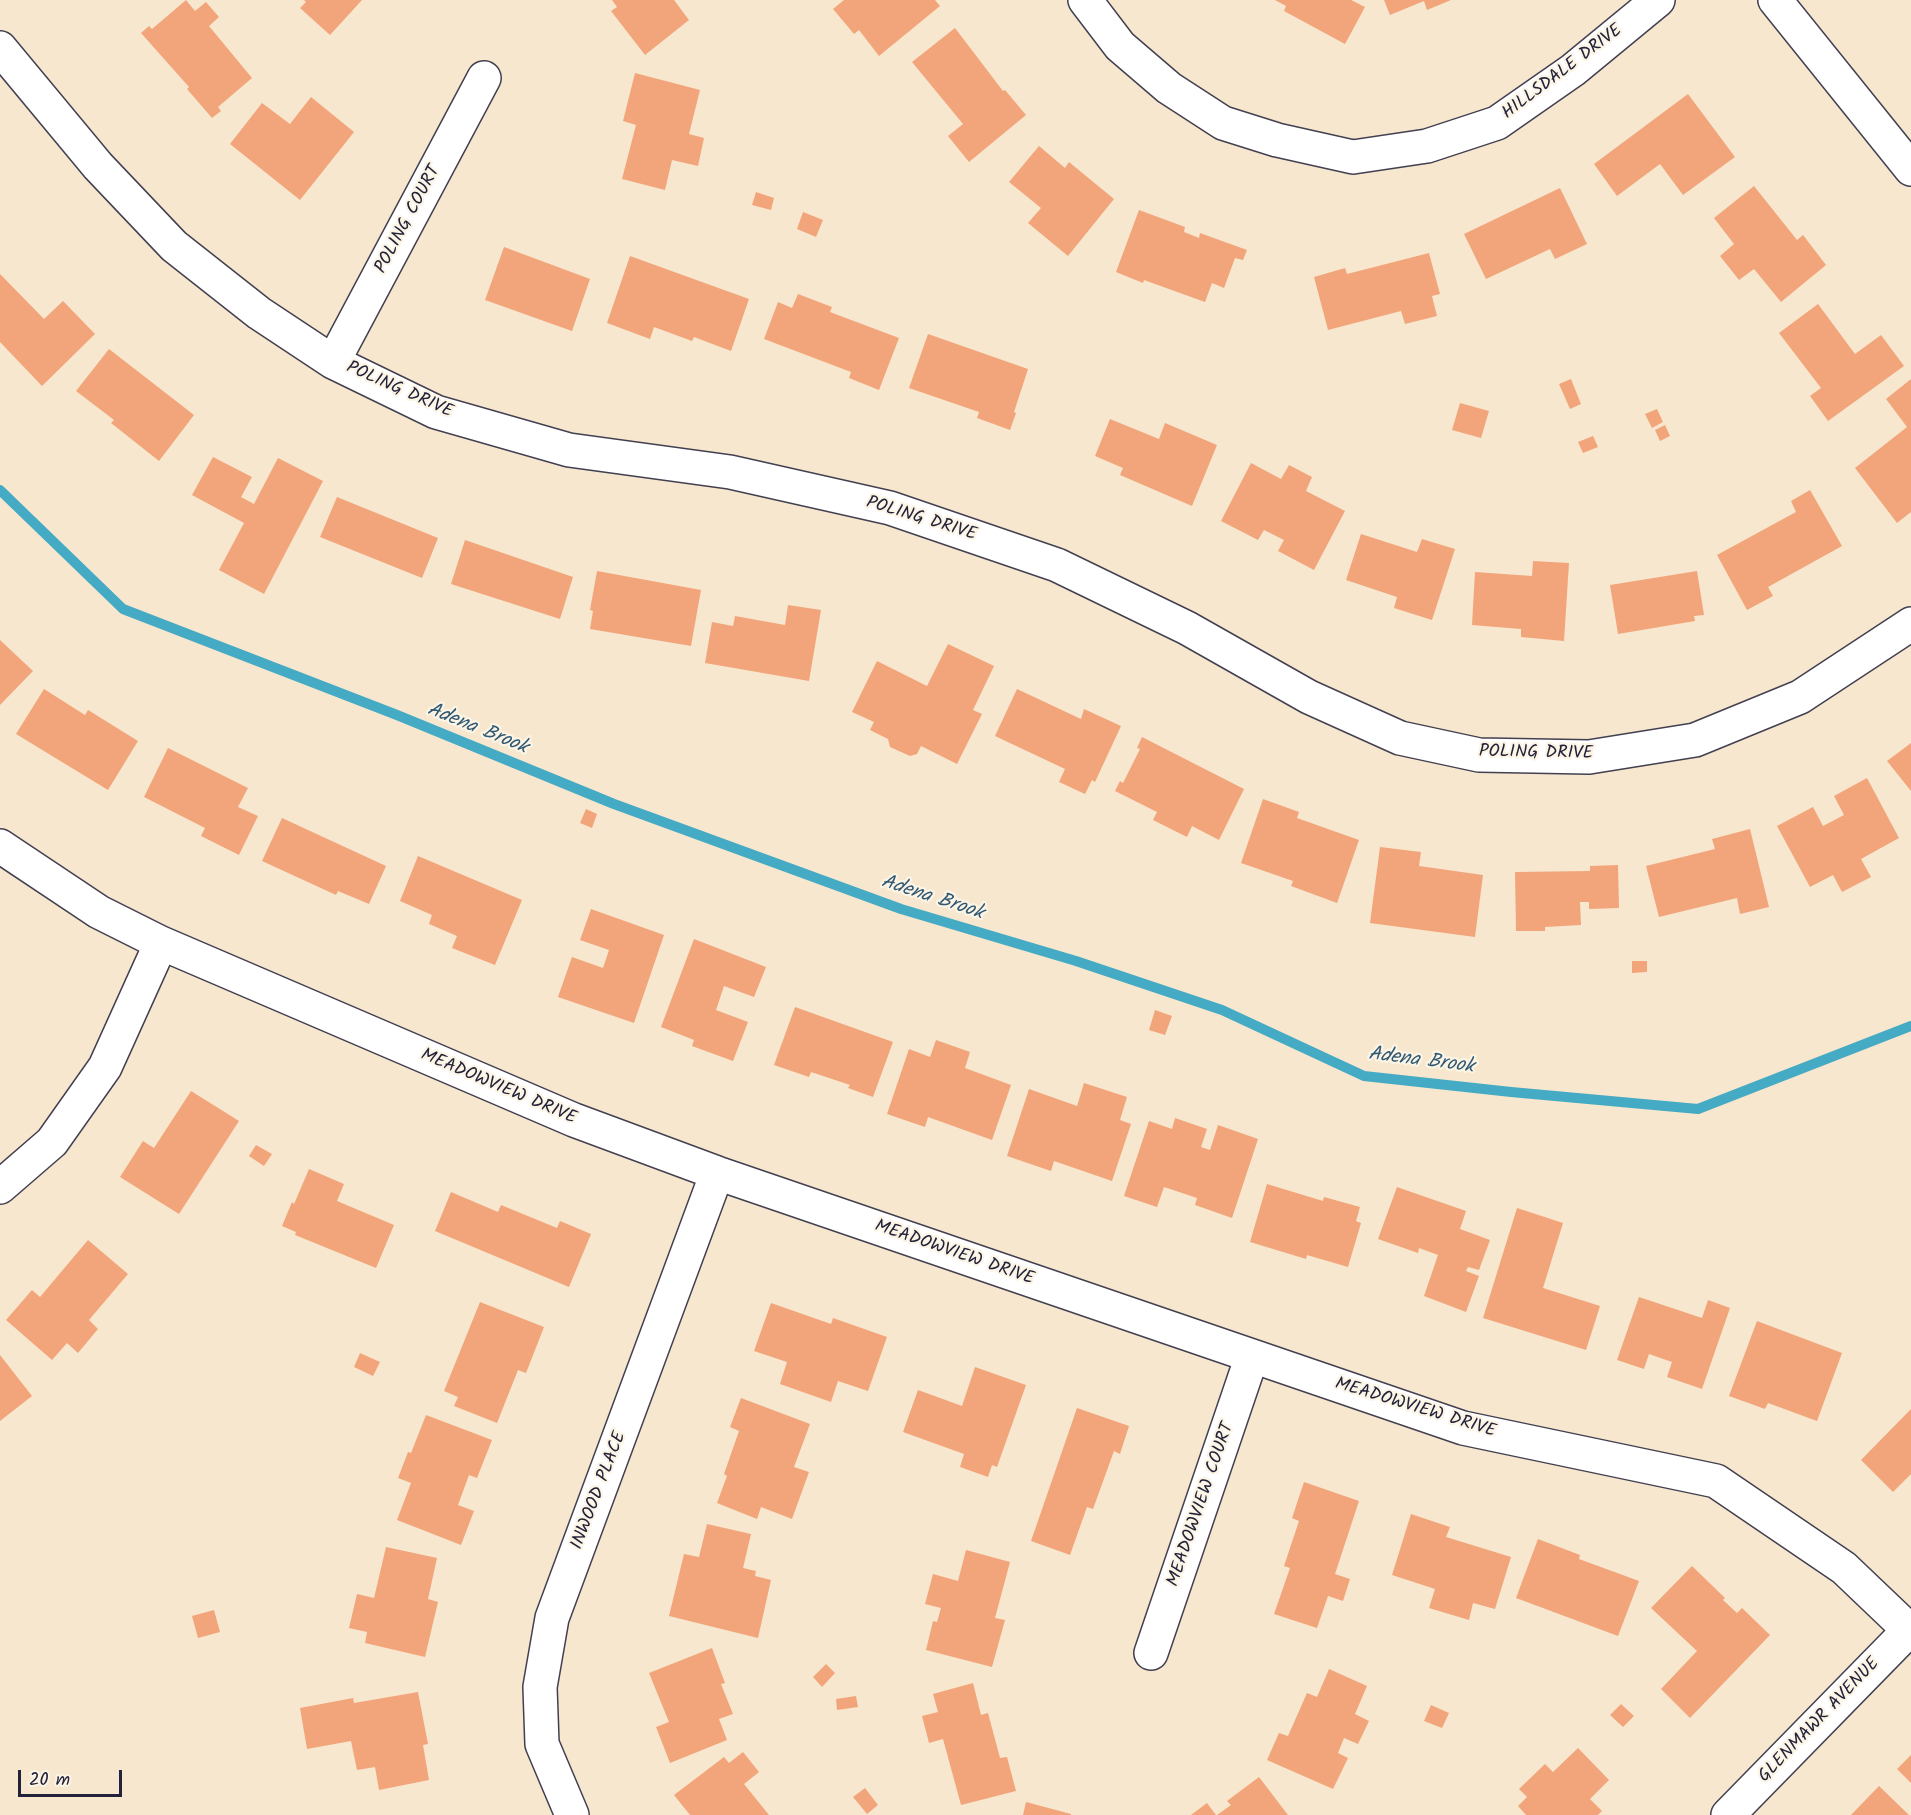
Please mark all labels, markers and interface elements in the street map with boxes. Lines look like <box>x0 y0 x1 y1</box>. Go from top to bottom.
street label: HILLSDALE DRIVE <box>1499 21 1627 125</box>
street label: POLING COURT <box>371 162 447 278</box>
street label: POLING DRIVE <box>342 358 456 424</box>
street label: POLING DRIVE <box>863 493 979 547</box>
water label: Adena Brook <box>423 699 531 761</box>
street label: POLING DRIVE <box>1479 742 1593 766</box>
water label: Adena Brook <box>878 871 986 927</box>
water label: Adena Brook <box>1367 1044 1475 1080</box>
street label: MEADOWVIEW DRIVE <box>417 1045 579 1131</box>
street label: MEADOWVIEW DRIVE <box>871 1217 1037 1291</box>
street label: MEADOWVIEW DRIVE <box>1332 1374 1498 1444</box>
street label: MEADOWVIEW COURT <box>1164 1420 1240 1590</box>
street label: INWOOD PLACE <box>568 1429 632 1553</box>
street label: GLENMAWR AVENUE <box>1755 1654 1885 1788</box>
scale bar <box>21 1758 124 1796</box>
text: 20 m <box>29 1766 70 1795</box>

